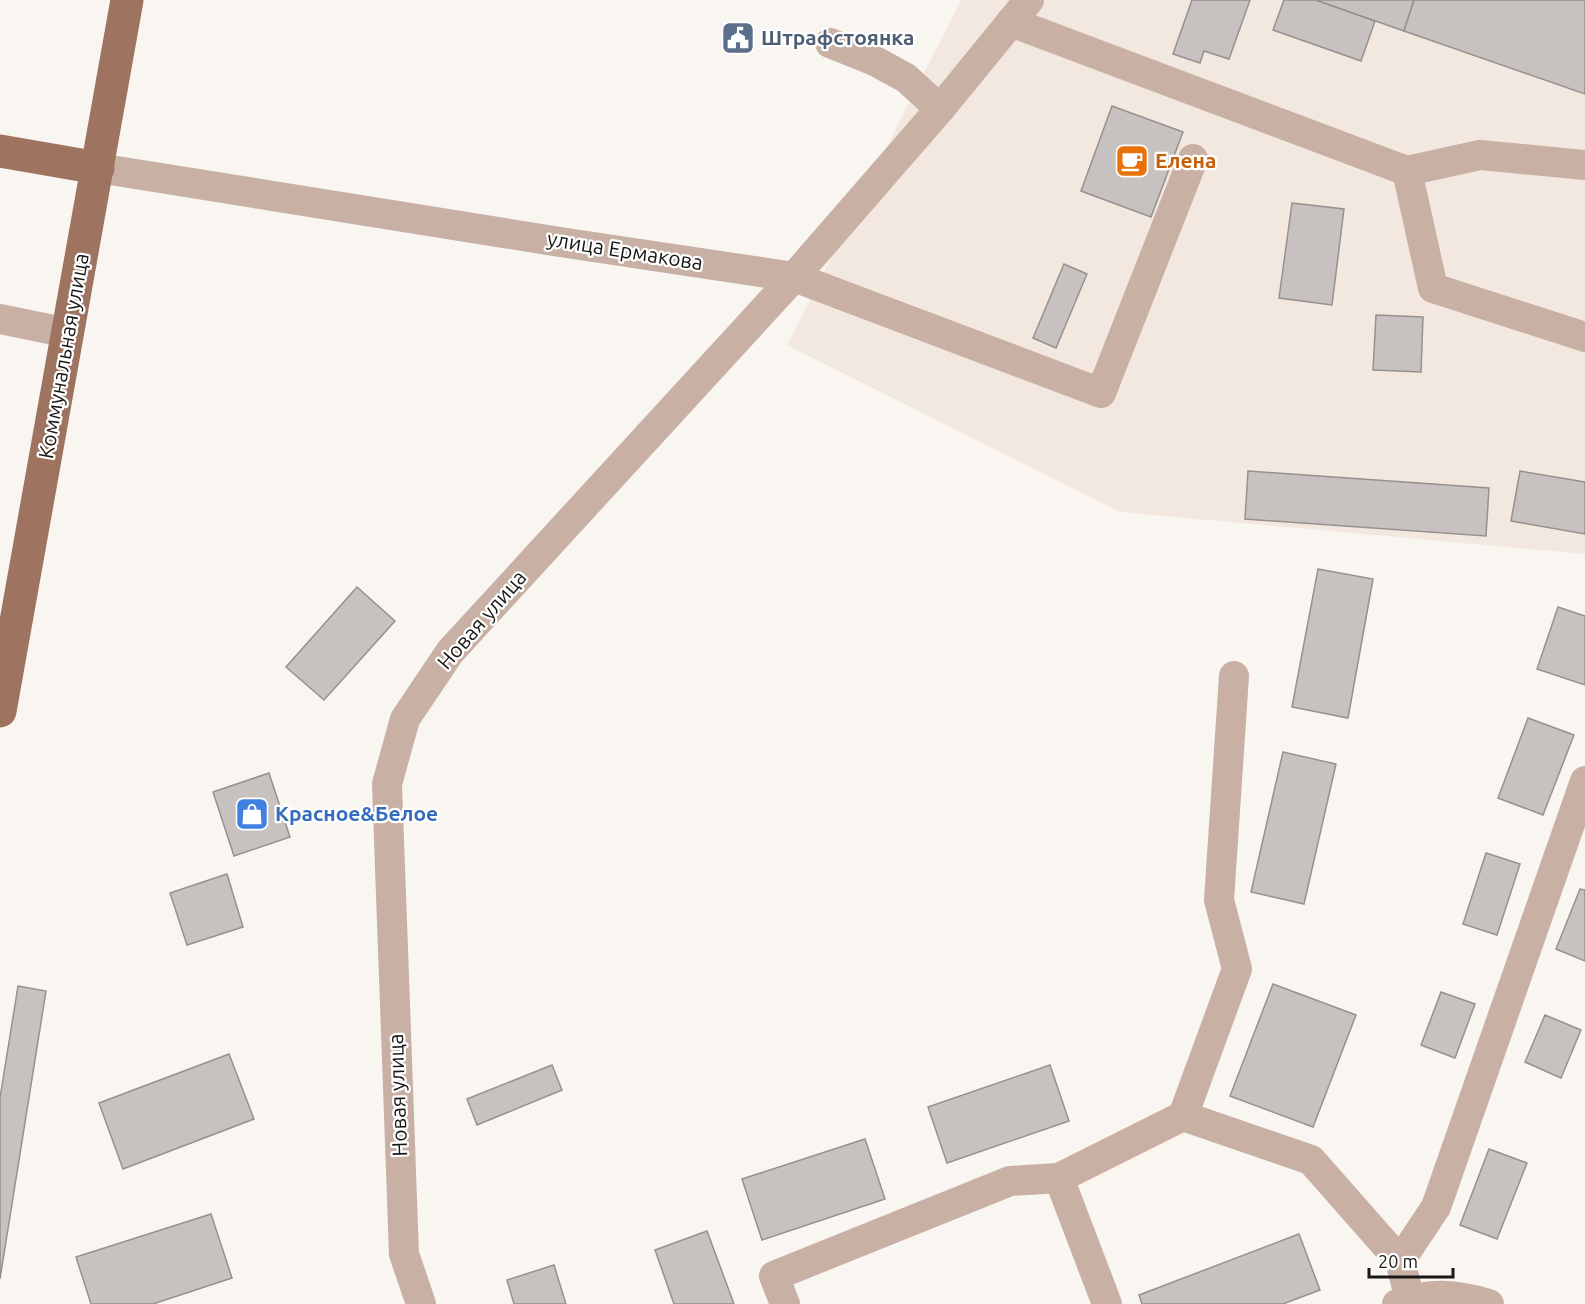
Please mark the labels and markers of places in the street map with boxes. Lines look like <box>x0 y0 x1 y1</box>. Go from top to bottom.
public building icon: Штрафстоянка <box>720 20 756 56</box>
place label: Штрафстоянка <box>761 25 914 49</box>
cafe icon: Елена <box>1114 143 1150 179</box>
place label: Елена <box>1155 148 1216 172</box>
shop icon: Красное&Белое <box>234 796 270 832</box>
place label: Красное&Белое <box>275 801 438 825</box>

